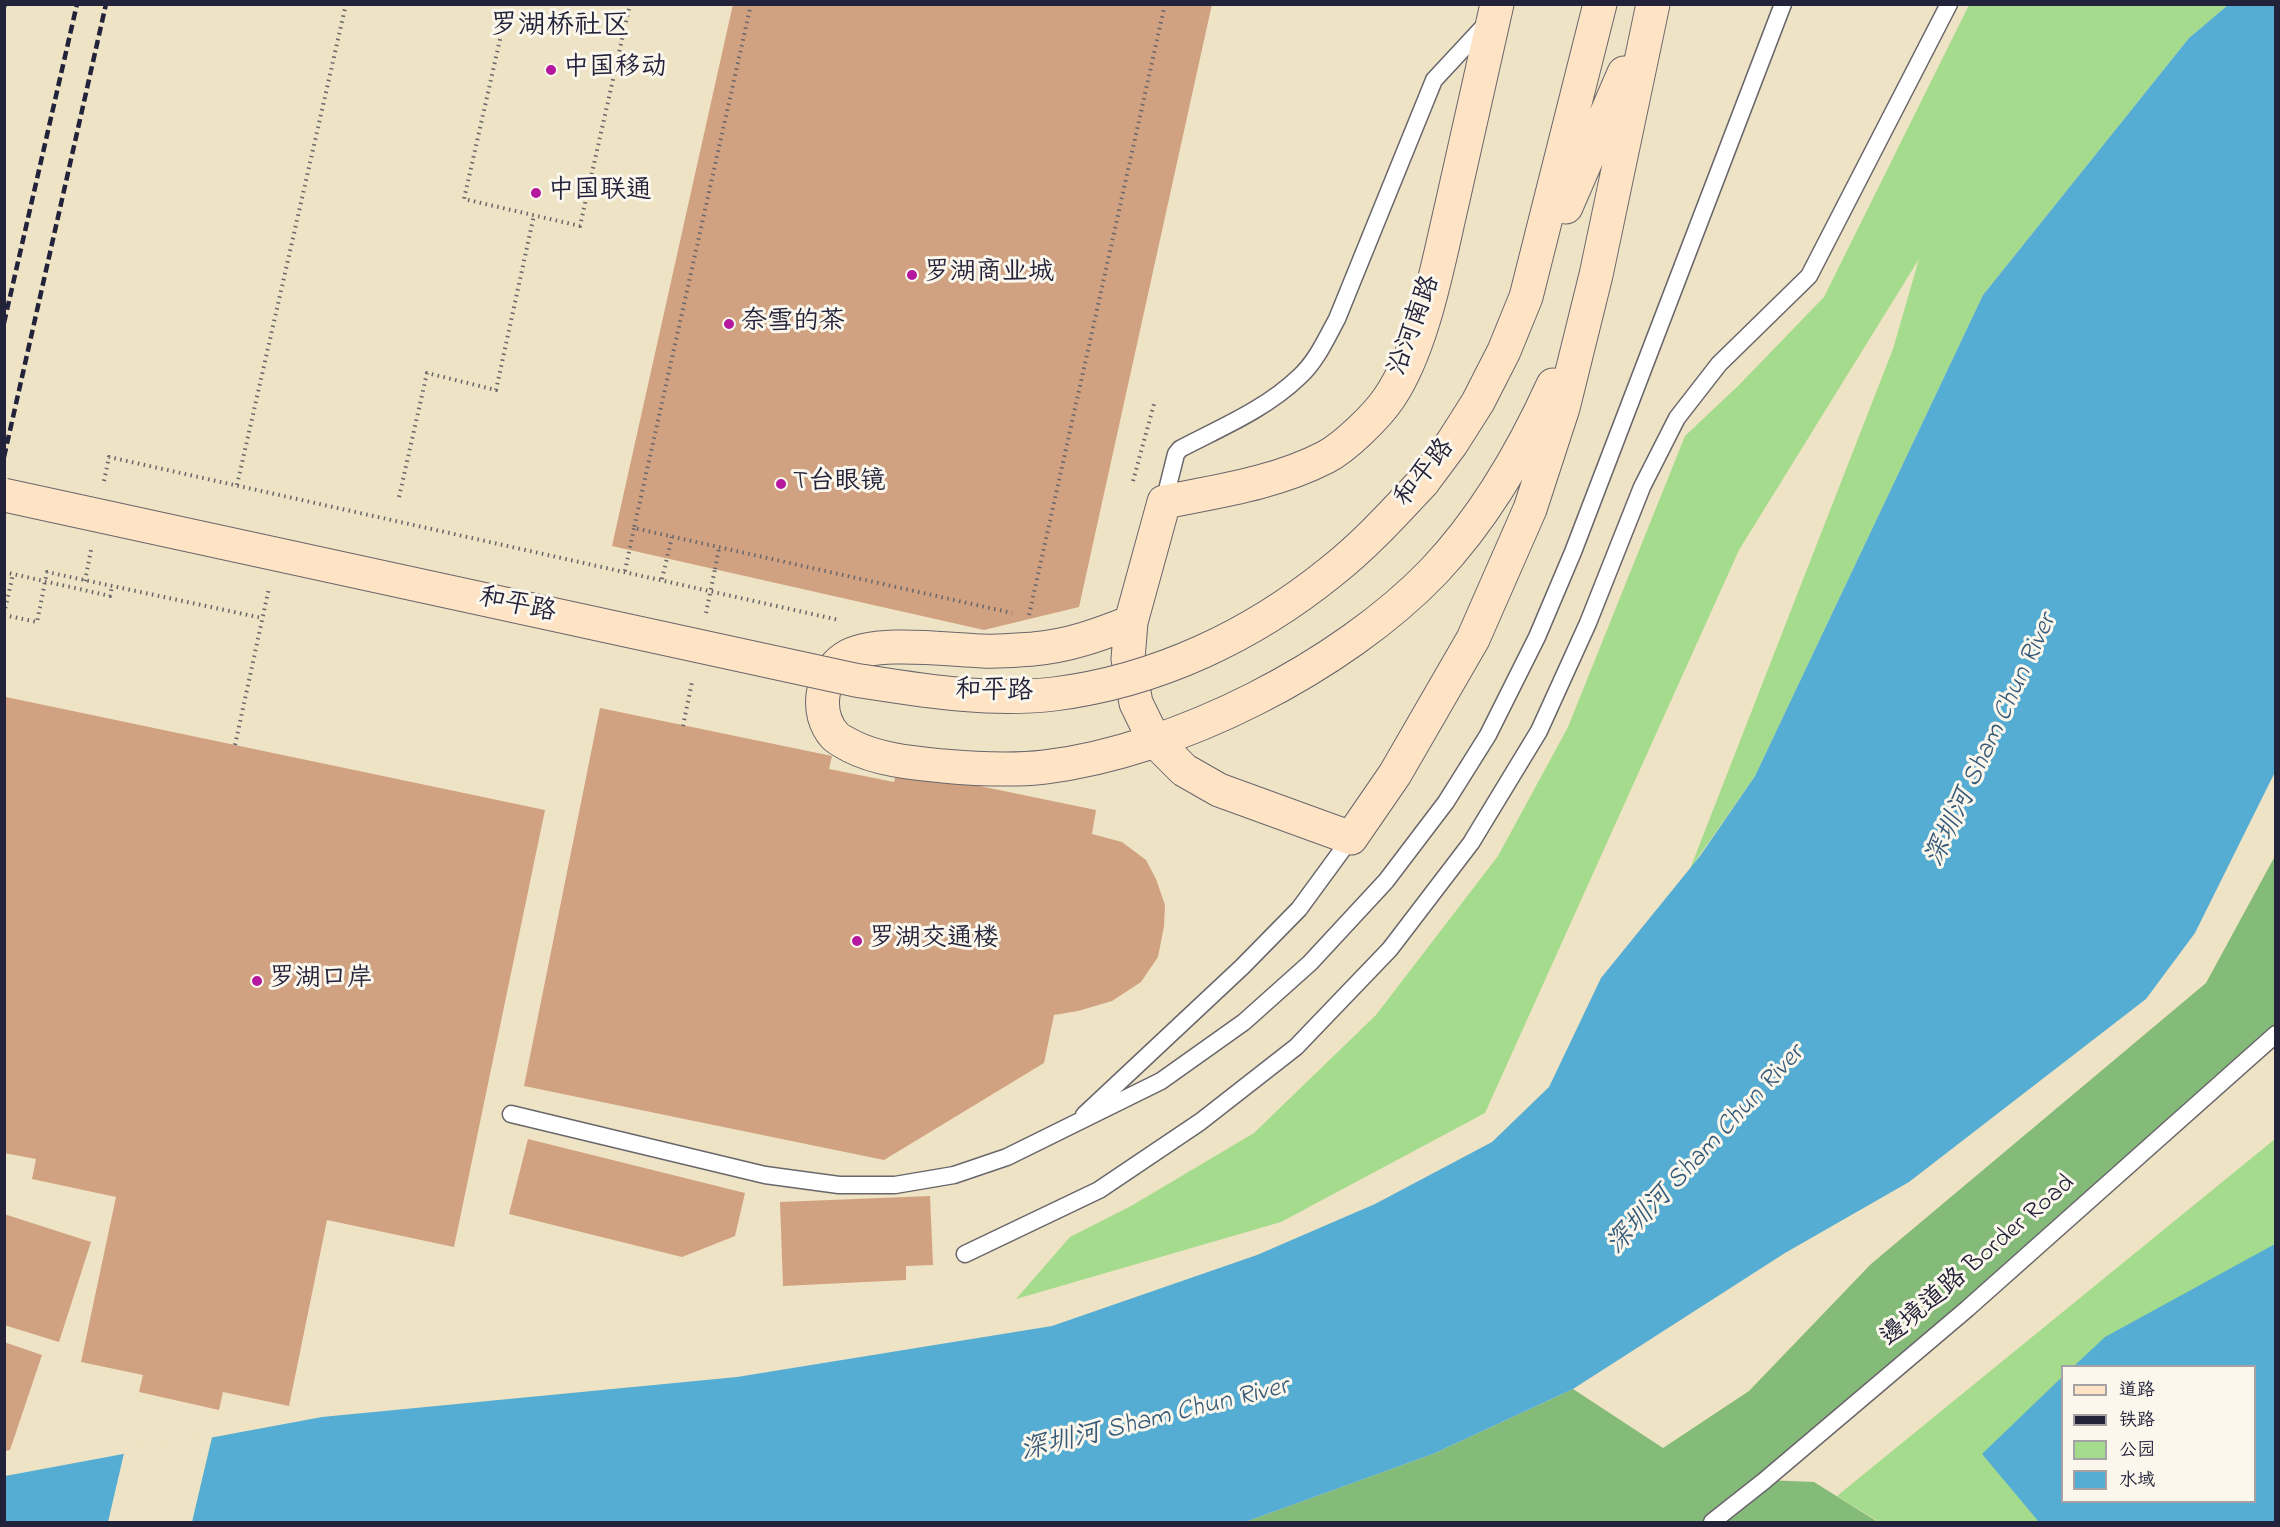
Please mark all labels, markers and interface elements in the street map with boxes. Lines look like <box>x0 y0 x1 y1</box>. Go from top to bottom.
district label: 罗湖桥社区 <box>490 11 630 45</box>
place label: 中国移动 <box>563 54 667 86</box>
marker: 中国移动 <box>544 63 558 77</box>
place label: 中国联通 <box>548 177 652 209</box>
marker: 中国联通 <box>529 186 543 200</box>
place label: 罗湖商业城 <box>924 259 1054 291</box>
marker: 罗湖商业城 <box>905 268 919 282</box>
street label: 沿河南路 <box>1384 272 1448 380</box>
place label: 奈雪的茶 <box>741 308 845 340</box>
marker: 奈雪的茶 <box>722 317 736 331</box>
street label: 和平路 <box>1389 434 1463 514</box>
place label: T台眼镜 <box>793 468 886 500</box>
marker: T台眼镜 <box>774 477 788 491</box>
street label: 和平路 <box>476 584 558 630</box>
water label: 深圳河 Sham Chun River <box>1920 610 2066 872</box>
street label: 和平路 <box>955 677 1033 709</box>
place label: 罗湖交通楼 <box>869 925 999 957</box>
marker: 罗湖交通楼 <box>850 934 864 948</box>
place label: 罗湖口岸 <box>269 965 373 997</box>
marker: 罗湖口岸 <box>250 974 264 988</box>
water label: 深圳河 Sham Chun River <box>1601 1039 1813 1263</box>
street label: 邊境道路 Border Road <box>1876 1169 2082 1355</box>
legend <box>2061 1365 2256 1503</box>
water label: 深圳河 Sham Chun River <box>1018 1372 1292 1470</box>
text: 道路 <box>2119 1378 2155 1404</box>
text: 铁路 <box>2119 1408 2155 1434</box>
text: 公园 <box>2119 1438 2155 1464</box>
text: 水域 <box>2119 1468 2155 1494</box>

